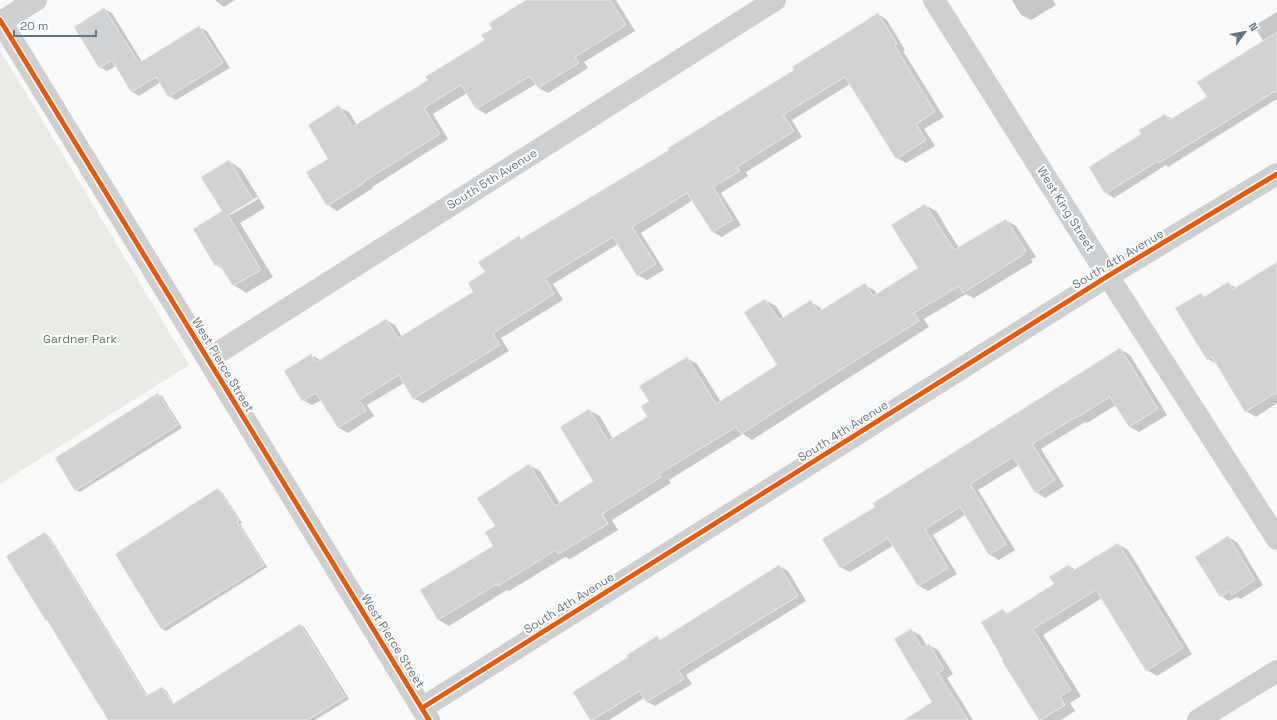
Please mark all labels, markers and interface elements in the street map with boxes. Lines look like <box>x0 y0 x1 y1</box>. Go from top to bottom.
scale bar <box>14 12 96 38</box>
north arrow <box>1225 12 1265 52</box>
text: 20 m <box>20 18 48 34</box>
text: N <box>1246 20 1261 34</box>
street label: South 5th Avenue <box>444 145 540 213</box>
street label: West King Street <box>1033 163 1099 255</box>
street label: South 4th Avenue <box>1069 225 1167 293</box>
street label: West Pierce Street <box>188 315 258 415</box>
park label: Gardner Park <box>43 331 117 347</box>
street label: South 4th Avenue <box>795 397 891 465</box>
street label: South 4th Avenue <box>521 569 617 637</box>
street label: West Pierce Street <box>358 591 428 691</box>

